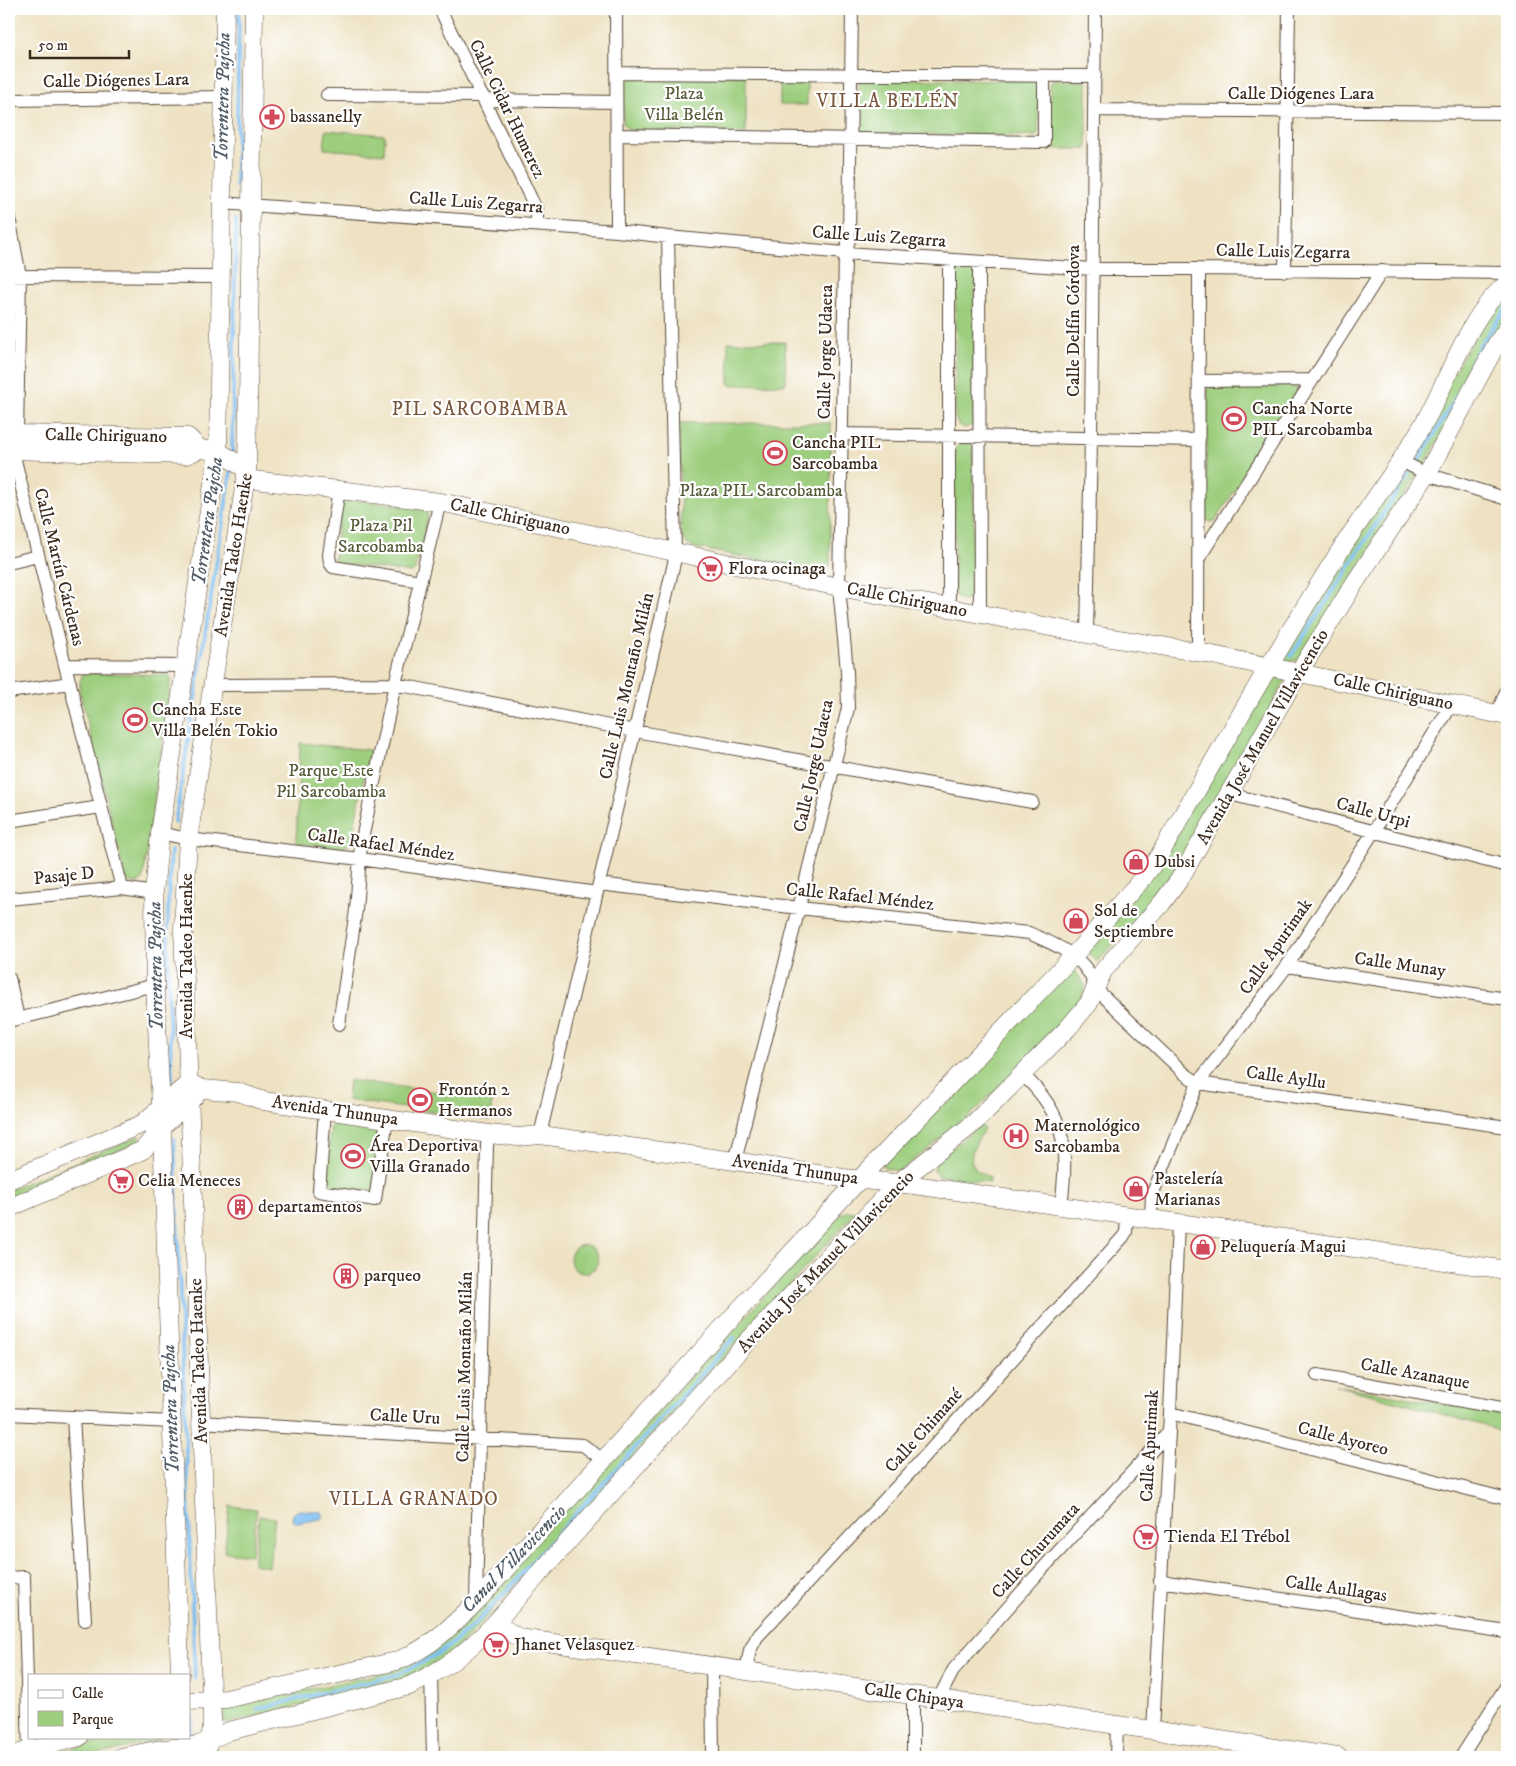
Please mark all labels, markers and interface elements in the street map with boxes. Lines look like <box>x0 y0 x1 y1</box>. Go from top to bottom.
scale bar <box>30 28 129 60</box>
water label: Torrentera Pajcha <box>210 32 236 162</box>
text: 50 m <box>38 36 68 55</box>
street label: Calle Cidar Humerez <box>464 36 550 182</box>
street label: Calle Diógenes Lara <box>43 69 190 93</box>
park label: Plaza Villa Belén <box>643 83 724 126</box>
street label: Calle Diógenes Lara <box>1228 83 1375 105</box>
district label: VILLA BELÉN <box>816 89 959 113</box>
pharmacy icon: bassanelly <box>259 104 285 130</box>
place label: bassanelly <box>290 106 362 128</box>
street label: Calle Luis Zegarra <box>408 187 544 219</box>
street label: Calle Luis Zegarra <box>811 221 947 253</box>
street label: Calle Luis Zegarra <box>1216 240 1351 264</box>
street label: Calle Delfín Córdova <box>1063 245 1085 397</box>
street label: Calle Jorge Udaeta <box>814 284 838 420</box>
district label: PIL SARCOBAMBA <box>392 398 568 421</box>
place label: Cancha Norte PIL Sarcobamba <box>1252 398 1373 441</box>
sports icon: Cancha Norte PIL Sarcobamba <box>1221 406 1247 432</box>
street label: Calle Chiriguano <box>45 424 168 448</box>
place label: Cancha PIL Sarcobamba <box>792 432 881 475</box>
sports icon: Cancha PIL Sarcobamba <box>762 440 788 466</box>
water label: Torrentera Pajcha <box>188 455 228 587</box>
street label: Avenida Tadeo Haenke <box>210 472 258 638</box>
park label: Plaza PIL Sarcobamba <box>679 480 843 502</box>
street label: Calle Martín Cárdenas <box>29 486 89 648</box>
street label: Calle Chiriguano <box>448 494 572 541</box>
park label: Plaza Pil Sarcobamba <box>338 515 424 558</box>
supermarket icon: Flora ocinaga <box>697 556 723 582</box>
place label: Flora ocinaga <box>728 558 826 580</box>
street label: Calle Chiriguano <box>845 578 969 623</box>
street label: Calle Luis Montaño Milán <box>595 590 659 782</box>
street label: Avenida José Manuel Villavicencio <box>1192 625 1334 849</box>
street label: Calle Chiriguano <box>1331 669 1455 716</box>
street label: Calle Jorge Udaeta <box>789 697 839 834</box>
place label: Cancha Este Villa Belén Tokio <box>151 699 278 742</box>
sports icon: Cancha Este Villa Belén Tokio <box>122 707 148 733</box>
park label: Parque Este Pil Sarcobamba <box>276 760 386 803</box>
street label: Calle Urpi <box>1334 793 1412 833</box>
street label: Calle Rafael Méndez <box>306 824 456 866</box>
shop icon: Dubsi <box>1123 849 1149 875</box>
place label: Dubsi <box>1154 851 1195 873</box>
street label: Pasaje D <box>33 862 95 890</box>
street label: Avenida Tadeo Haenke <box>176 873 198 1039</box>
street label: Calle Rafael Méndez <box>785 878 935 916</box>
street label: Calle Apurimak <box>1235 895 1317 999</box>
place label: Sol de Septiembre <box>1094 900 1174 943</box>
water label: Torrentera Pajcha <box>143 901 169 1031</box>
shop icon: Sol de Septiembre <box>1063 908 1089 934</box>
street label: Calle Munay <box>1353 948 1448 982</box>
street label: Calle Ayllu <box>1245 1062 1328 1095</box>
place label: Frontón 2 Hermanos <box>438 1079 512 1122</box>
sports icon: Frontón 2 Hermanos <box>407 1087 433 1113</box>
street label: Avenida Thunupa <box>270 1091 400 1131</box>
place label: Maternológico Sarcobamba <box>1034 1115 1140 1158</box>
hospital icon: Maternológico Sarcobamba <box>1003 1123 1029 1149</box>
place label: Área Deportiva Villa Granado <box>369 1134 479 1178</box>
sports icon: Área Deportiva Villa Granado <box>340 1143 366 1169</box>
street label: Avenida Thunupa <box>730 1150 860 1190</box>
street label: Avenida José Manuel Villavicencio <box>733 1166 919 1358</box>
supermarket icon: Celia Meneces <box>108 1168 134 1194</box>
place label: Pastelería Marianas <box>1154 1168 1223 1211</box>
place label: Celia Meneces <box>138 1170 241 1192</box>
shop icon: Pastelería Marianas <box>1123 1176 1149 1202</box>
building icon: departamentos <box>227 1194 253 1220</box>
place label: departamentos <box>258 1196 362 1218</box>
shop icon: Peluquería Magui <box>1190 1234 1216 1260</box>
place label: Peluquería Magui <box>1220 1236 1346 1258</box>
building icon: parqueo <box>333 1263 359 1289</box>
place label: parqueo <box>363 1265 421 1287</box>
street label: Calle Luis Montaño Milán <box>452 1271 478 1463</box>
street label: Avenida Tadeo Haenke <box>185 1278 213 1444</box>
water label: Torrentera Pajcha <box>157 1344 185 1474</box>
street label: Calle Azanaque <box>1359 1354 1471 1394</box>
street label: Calle Chimané <box>880 1384 968 1478</box>
street label: Calle Apurimak <box>1136 1389 1164 1503</box>
street label: Calle Uru <box>369 1404 441 1430</box>
street label: Calle Ayoreo <box>1295 1417 1391 1461</box>
district label: VILLA GRANADO <box>328 1488 499 1511</box>
street label: Calle Churumata <box>987 1498 1085 1604</box>
water label: Canal Villavicencio <box>457 1500 571 1618</box>
supermarket icon: Tienda El Trébol <box>1133 1524 1159 1550</box>
place label: Tienda El Trébol <box>1164 1526 1291 1548</box>
street label: Calle Aullagas <box>1284 1571 1388 1607</box>
supermarket icon: Jhanet Velasquez <box>483 1632 509 1658</box>
place label: Jhanet Velasquez <box>512 1634 635 1656</box>
legend <box>28 1674 190 1738</box>
street label: Calle Chipaya <box>863 1678 966 1714</box>
text: Calle <box>72 1684 104 1703</box>
text: Parque <box>72 1710 113 1729</box>

